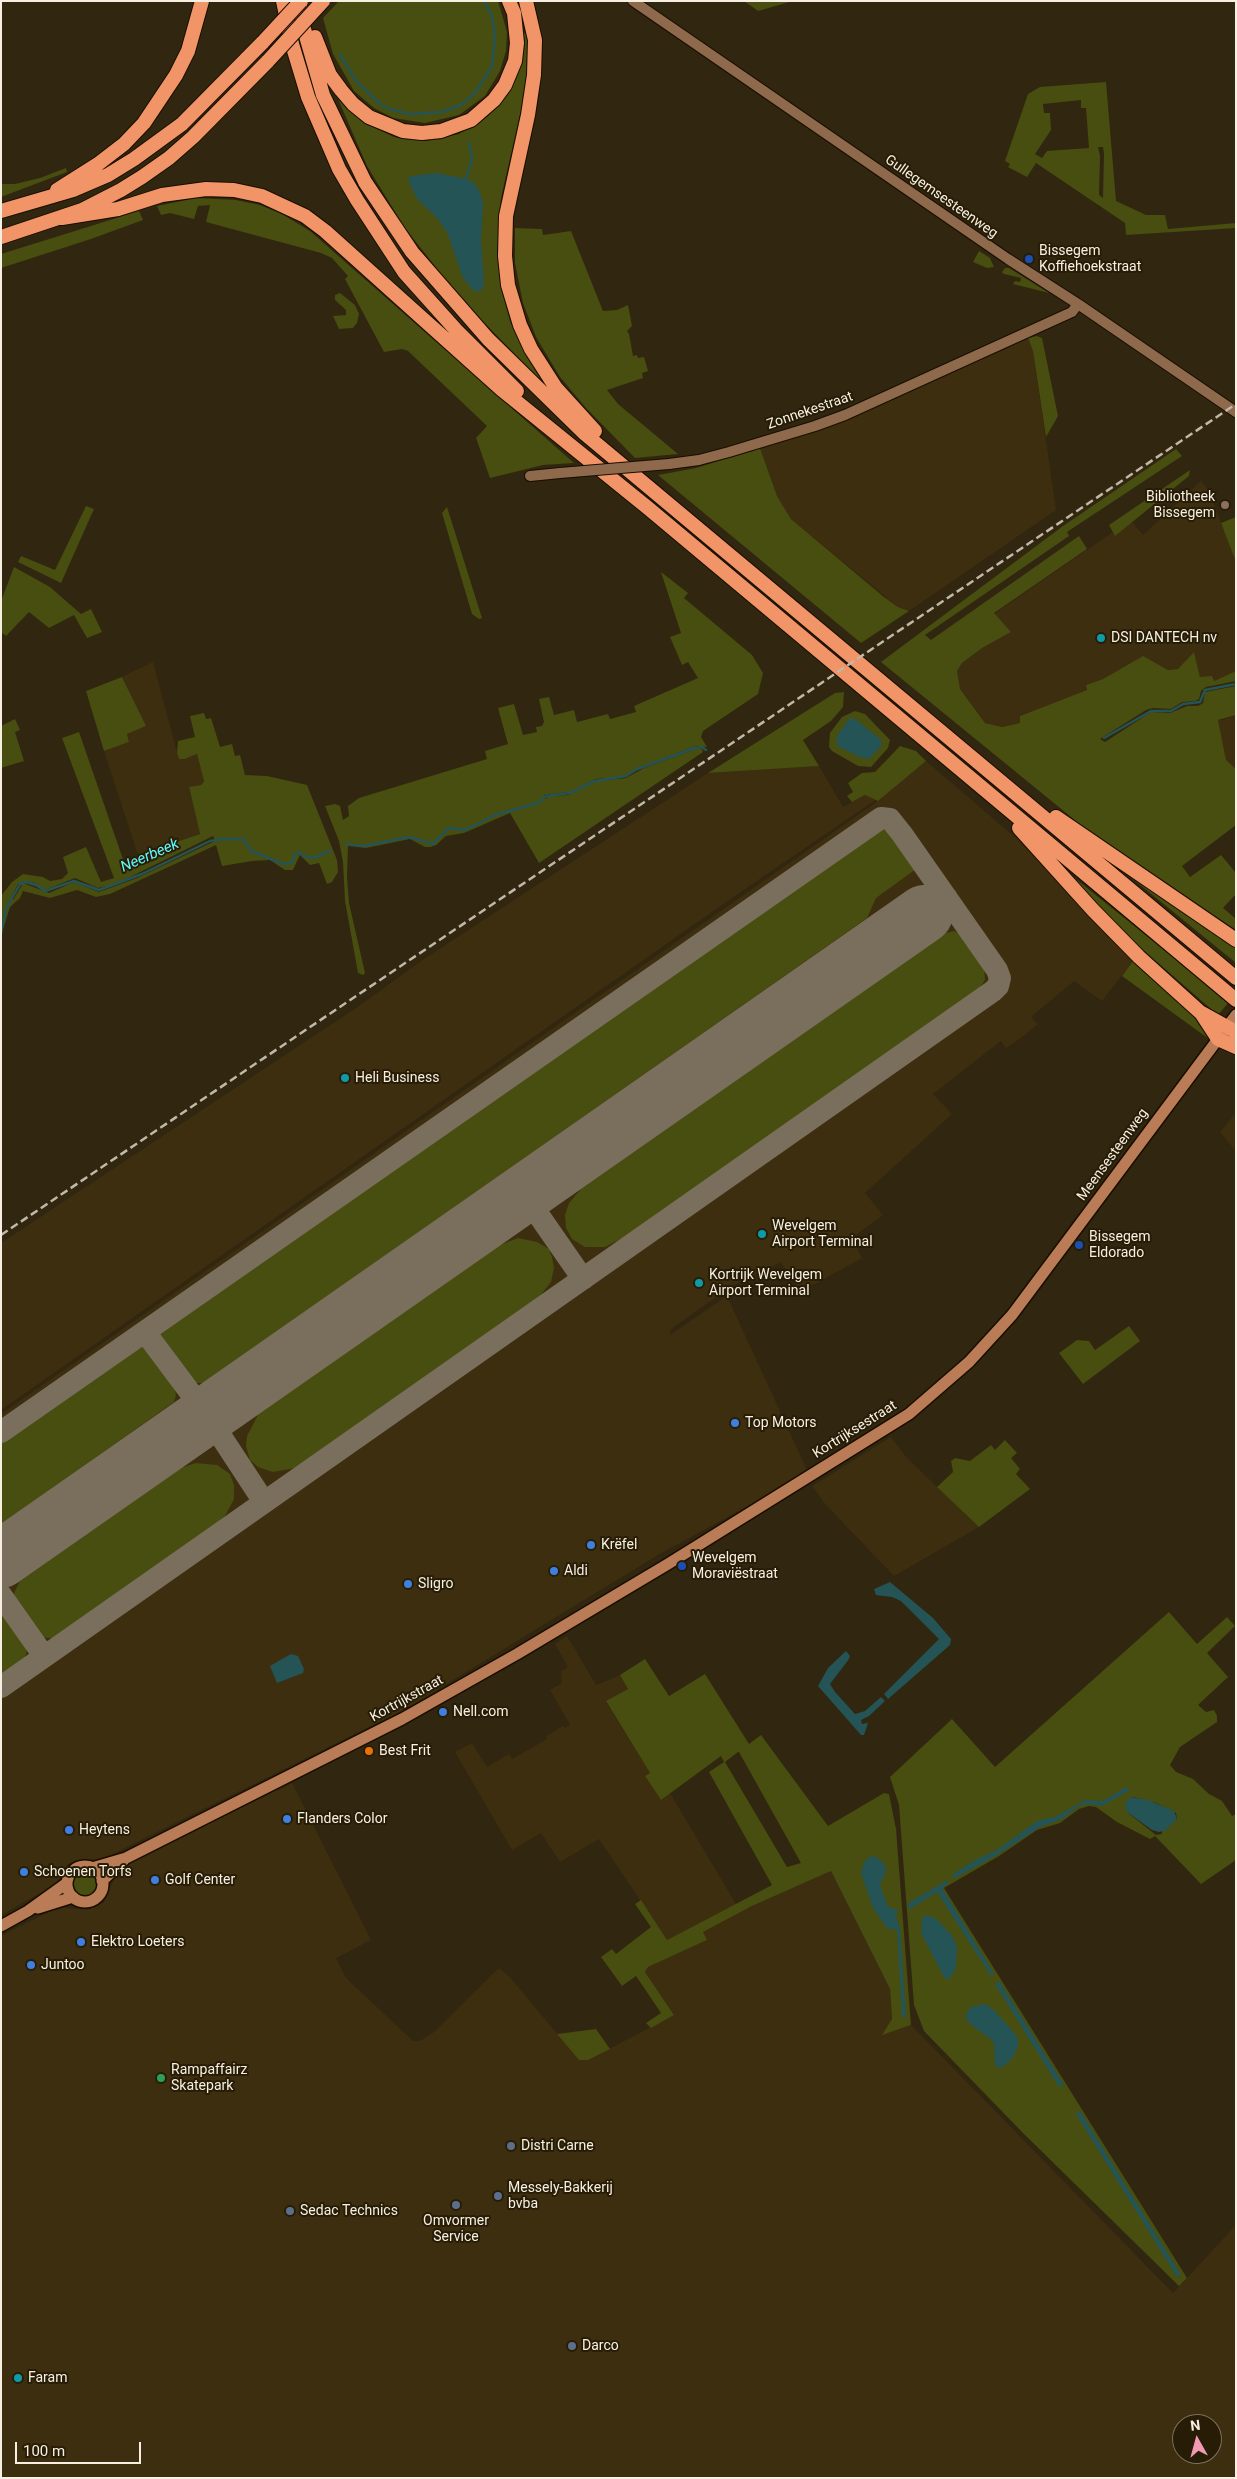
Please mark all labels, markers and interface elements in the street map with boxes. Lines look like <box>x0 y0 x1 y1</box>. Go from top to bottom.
street label: Gullegemsesteenweg <box>881 152 1001 242</box>
place label: Bissegem Koffiehoekstraat <box>1039 243 1141 276</box>
marker: Bissegem Koffiehoekstraat <box>1023 253 1035 265</box>
street label: Zonnekestraat <box>765 388 855 434</box>
place label: Bibliotheek Bissegem <box>1146 489 1215 522</box>
marker: Bibliotheek Bissegem <box>1219 499 1231 511</box>
place label: DSI DANTECH nv <box>1111 630 1217 646</box>
marker: DSI DANTECH nv <box>1095 632 1107 644</box>
water label: Neerbeek <box>118 835 182 877</box>
place label: Heli Business <box>355 1070 439 1086</box>
marker: Heli Business <box>339 1072 351 1084</box>
street label: Meensesteenweg <box>1074 1106 1152 1204</box>
place label: Wevelgem Airport Terminal <box>772 1218 873 1250</box>
marker: Wevelgem Airport Terminal <box>756 1228 768 1240</box>
place label: Bissegem Eldorado <box>1089 1229 1151 1262</box>
marker: Bissegem Eldorado <box>1073 1239 1085 1251</box>
place label: Kortrijk Wevelgem Airport Terminal <box>709 1267 822 1300</box>
marker: Kortrijk Wevelgem Airport Terminal <box>693 1277 705 1289</box>
street label: Kortrijksestraat <box>810 1398 900 1462</box>
place label: Top Motors <box>745 1415 817 1431</box>
marker: Top Motors <box>729 1417 741 1429</box>
place label: Krëfel <box>601 1537 637 1553</box>
marker: Krëfel <box>585 1539 597 1551</box>
place label: Wevelgem Moraviëstraat <box>692 1550 778 1582</box>
marker: Wevelgem Moraviëstraat <box>676 1560 688 1572</box>
place label: Aldi <box>564 1563 588 1579</box>
marker: Aldi <box>548 1565 560 1577</box>
place label: Sligro <box>418 1576 454 1592</box>
marker: Sligro <box>402 1578 414 1590</box>
street label: Kortrijkstraat <box>368 1672 446 1726</box>
place label: Nell.com <box>453 1704 509 1720</box>
marker: Nell.com <box>437 1706 449 1718</box>
place label: Best Frit <box>379 1743 431 1759</box>
marker: Best Frit <box>363 1745 375 1757</box>
place label: Flanders Color <box>297 1811 387 1827</box>
marker: Flanders Color <box>281 1813 293 1825</box>
place label: Heytens <box>79 1822 130 1838</box>
marker: Heytens <box>63 1824 75 1836</box>
place label: Schoenen Torfs <box>34 1864 132 1880</box>
marker: Schoenen Torfs <box>18 1866 30 1878</box>
place label: Golf Center <box>165 1872 235 1888</box>
marker: Golf Center <box>149 1874 161 1886</box>
place label: Elektro Loeters <box>91 1934 184 1950</box>
marker: Elektro Loeters <box>75 1936 87 1948</box>
place label: Juntoo <box>41 1957 85 1973</box>
marker: Juntoo <box>25 1959 37 1971</box>
place label: Rampaffairz Skatepark <box>171 2062 247 2094</box>
marker: Rampaffairz Skatepark <box>155 2072 167 2084</box>
place label: Distri Carne <box>521 2138 594 2154</box>
marker: Distri Carne <box>505 2140 517 2152</box>
place label: Messely-Bakkerij bvba <box>508 2180 613 2212</box>
marker: Messely-Bakkerij bvba <box>492 2190 504 2202</box>
marker: Omvormer Service <box>450 2199 462 2211</box>
place label: Sedac Technics <box>300 2203 398 2219</box>
marker: Sedac Technics <box>284 2205 296 2217</box>
place label: Omvormer Service <box>423 2213 489 2246</box>
place label: Darco <box>582 2338 619 2354</box>
marker: Darco <box>566 2340 578 2352</box>
place label: Faram <box>28 2370 67 2386</box>
marker: Faram <box>12 2372 24 2384</box>
north arrow <box>1172 2414 1222 2464</box>
text: N <box>1189 2417 1201 2434</box>
scale bar <box>18 2432 144 2464</box>
text: 100 m <box>23 2442 65 2460</box>

